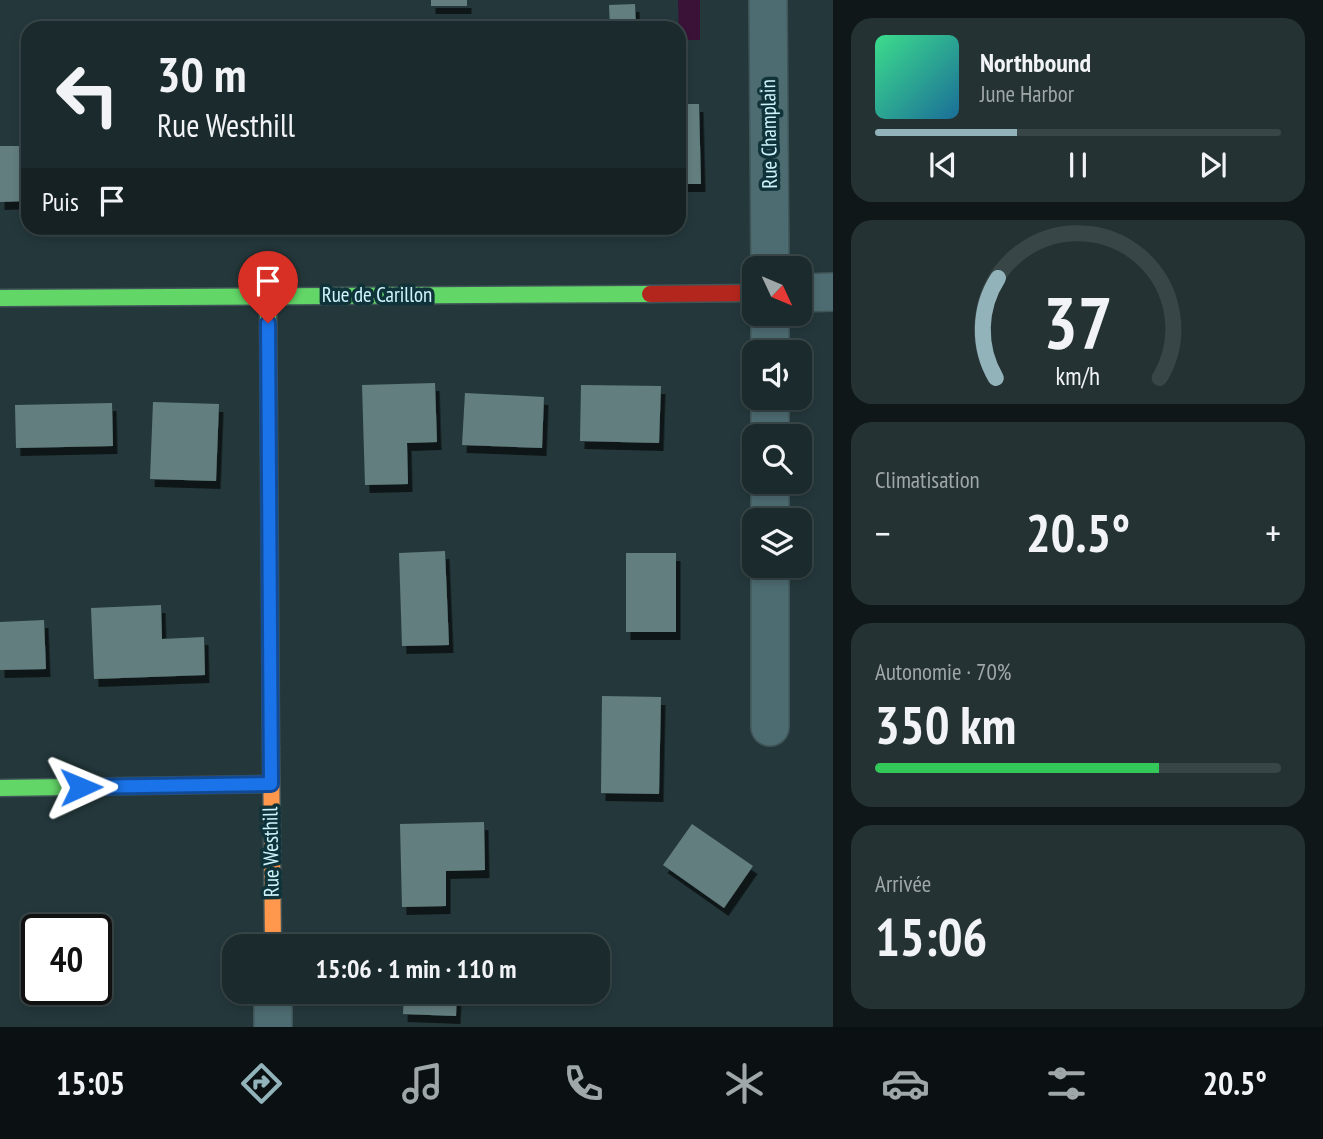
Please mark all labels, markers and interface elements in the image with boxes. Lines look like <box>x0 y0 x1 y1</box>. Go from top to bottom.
text: 30 m <box>157 42 246 106</box>
text: Northbound <box>980 46 1091 79</box>
icon: left <box>42 49 133 140</box>
street label: Rue Champlain <box>754 79 783 189</box>
text: June Harbor <box>980 79 1074 108</box>
text: Rue Westhill <box>157 104 295 146</box>
icon: previous <box>924 146 962 184</box>
icon: pause <box>1059 146 1097 184</box>
icon: next <box>1194 146 1232 184</box>
icon: arrive <box>93 182 131 220</box>
text: Puis <box>42 185 79 218</box>
pin <box>238 251 298 323</box>
north arrow <box>742 256 812 326</box>
map controls <box>742 256 812 578</box>
icon: arrive <box>249 262 287 300</box>
text: 37 <box>1043 274 1113 368</box>
street label: Rue de Carillon <box>322 281 432 308</box>
button: sound <box>742 340 812 410</box>
text: km/h <box>1056 359 1100 391</box>
button: search <box>742 424 812 494</box>
text: Climatisation <box>875 465 980 494</box>
text: 20.5° <box>1026 499 1130 566</box>
button: layers <box>742 508 812 578</box>
text: − <box>875 508 891 557</box>
text: + <box>1265 508 1281 557</box>
text: Autonomie · 70% <box>875 657 1011 686</box>
text: 350 km <box>875 691 1016 758</box>
position arrow <box>44 750 118 824</box>
street label: Rue Westhill <box>256 806 285 897</box>
text: Arrivée <box>875 869 931 898</box>
text: 15:06 <box>875 903 987 970</box>
speed limit sign: 40 <box>21 914 112 1005</box>
text: 15:06 · 1 min · 110 m <box>316 952 516 985</box>
icon: directions <box>237 1059 286 1108</box>
icon: music <box>398 1059 447 1108</box>
icon: phone <box>559 1059 608 1108</box>
icon: climate <box>720 1059 769 1108</box>
icon: car <box>881 1059 930 1108</box>
icon: filters <box>1042 1059 1091 1108</box>
text: 15:05 <box>56 1062 125 1104</box>
text: 20.5° <box>1203 1062 1267 1104</box>

